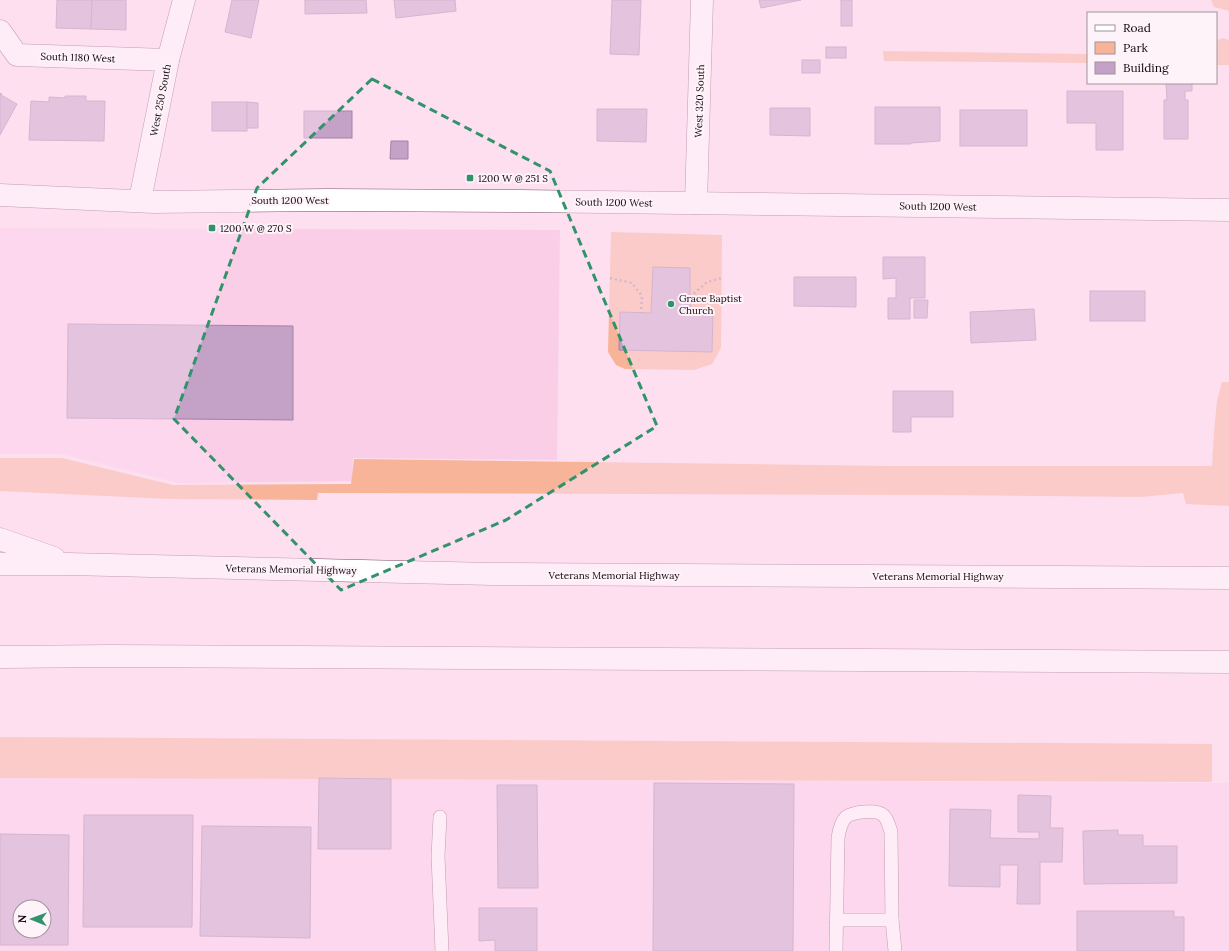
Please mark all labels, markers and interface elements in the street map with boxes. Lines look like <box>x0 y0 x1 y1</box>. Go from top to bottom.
legend <box>1087 12 1217 84</box>
text: Road <box>1123 20 1151 35</box>
text: Park <box>1123 40 1149 55</box>
street label: South 1180 West <box>40 50 116 65</box>
text: Building <box>1123 60 1169 75</box>
street label: West 250 South <box>147 63 174 137</box>
street label: West 320 South <box>692 64 707 138</box>
place label: 1200 W @ 251 S <box>478 172 548 185</box>
marker: 1200 W @ 251 S <box>465 173 475 183</box>
street label: South 1200 West <box>251 194 329 207</box>
street label: South 1200 West <box>575 195 653 210</box>
street label: South 1200 West <box>899 199 977 214</box>
place label: 1200 W @ 270 S <box>220 222 292 235</box>
marker: 1200 W @ 270 S <box>207 223 217 233</box>
place label: Grace Baptist Church <box>679 292 742 317</box>
marker: Grace Baptist Church <box>666 299 676 309</box>
street label: Veterans Memorial Highway <box>224 562 357 577</box>
street label: Veterans Memorial Highway <box>548 569 680 582</box>
street label: Veterans Memorial Highway <box>872 570 1004 583</box>
north arrow <box>12 899 52 939</box>
text: N <box>15 914 29 923</box>

